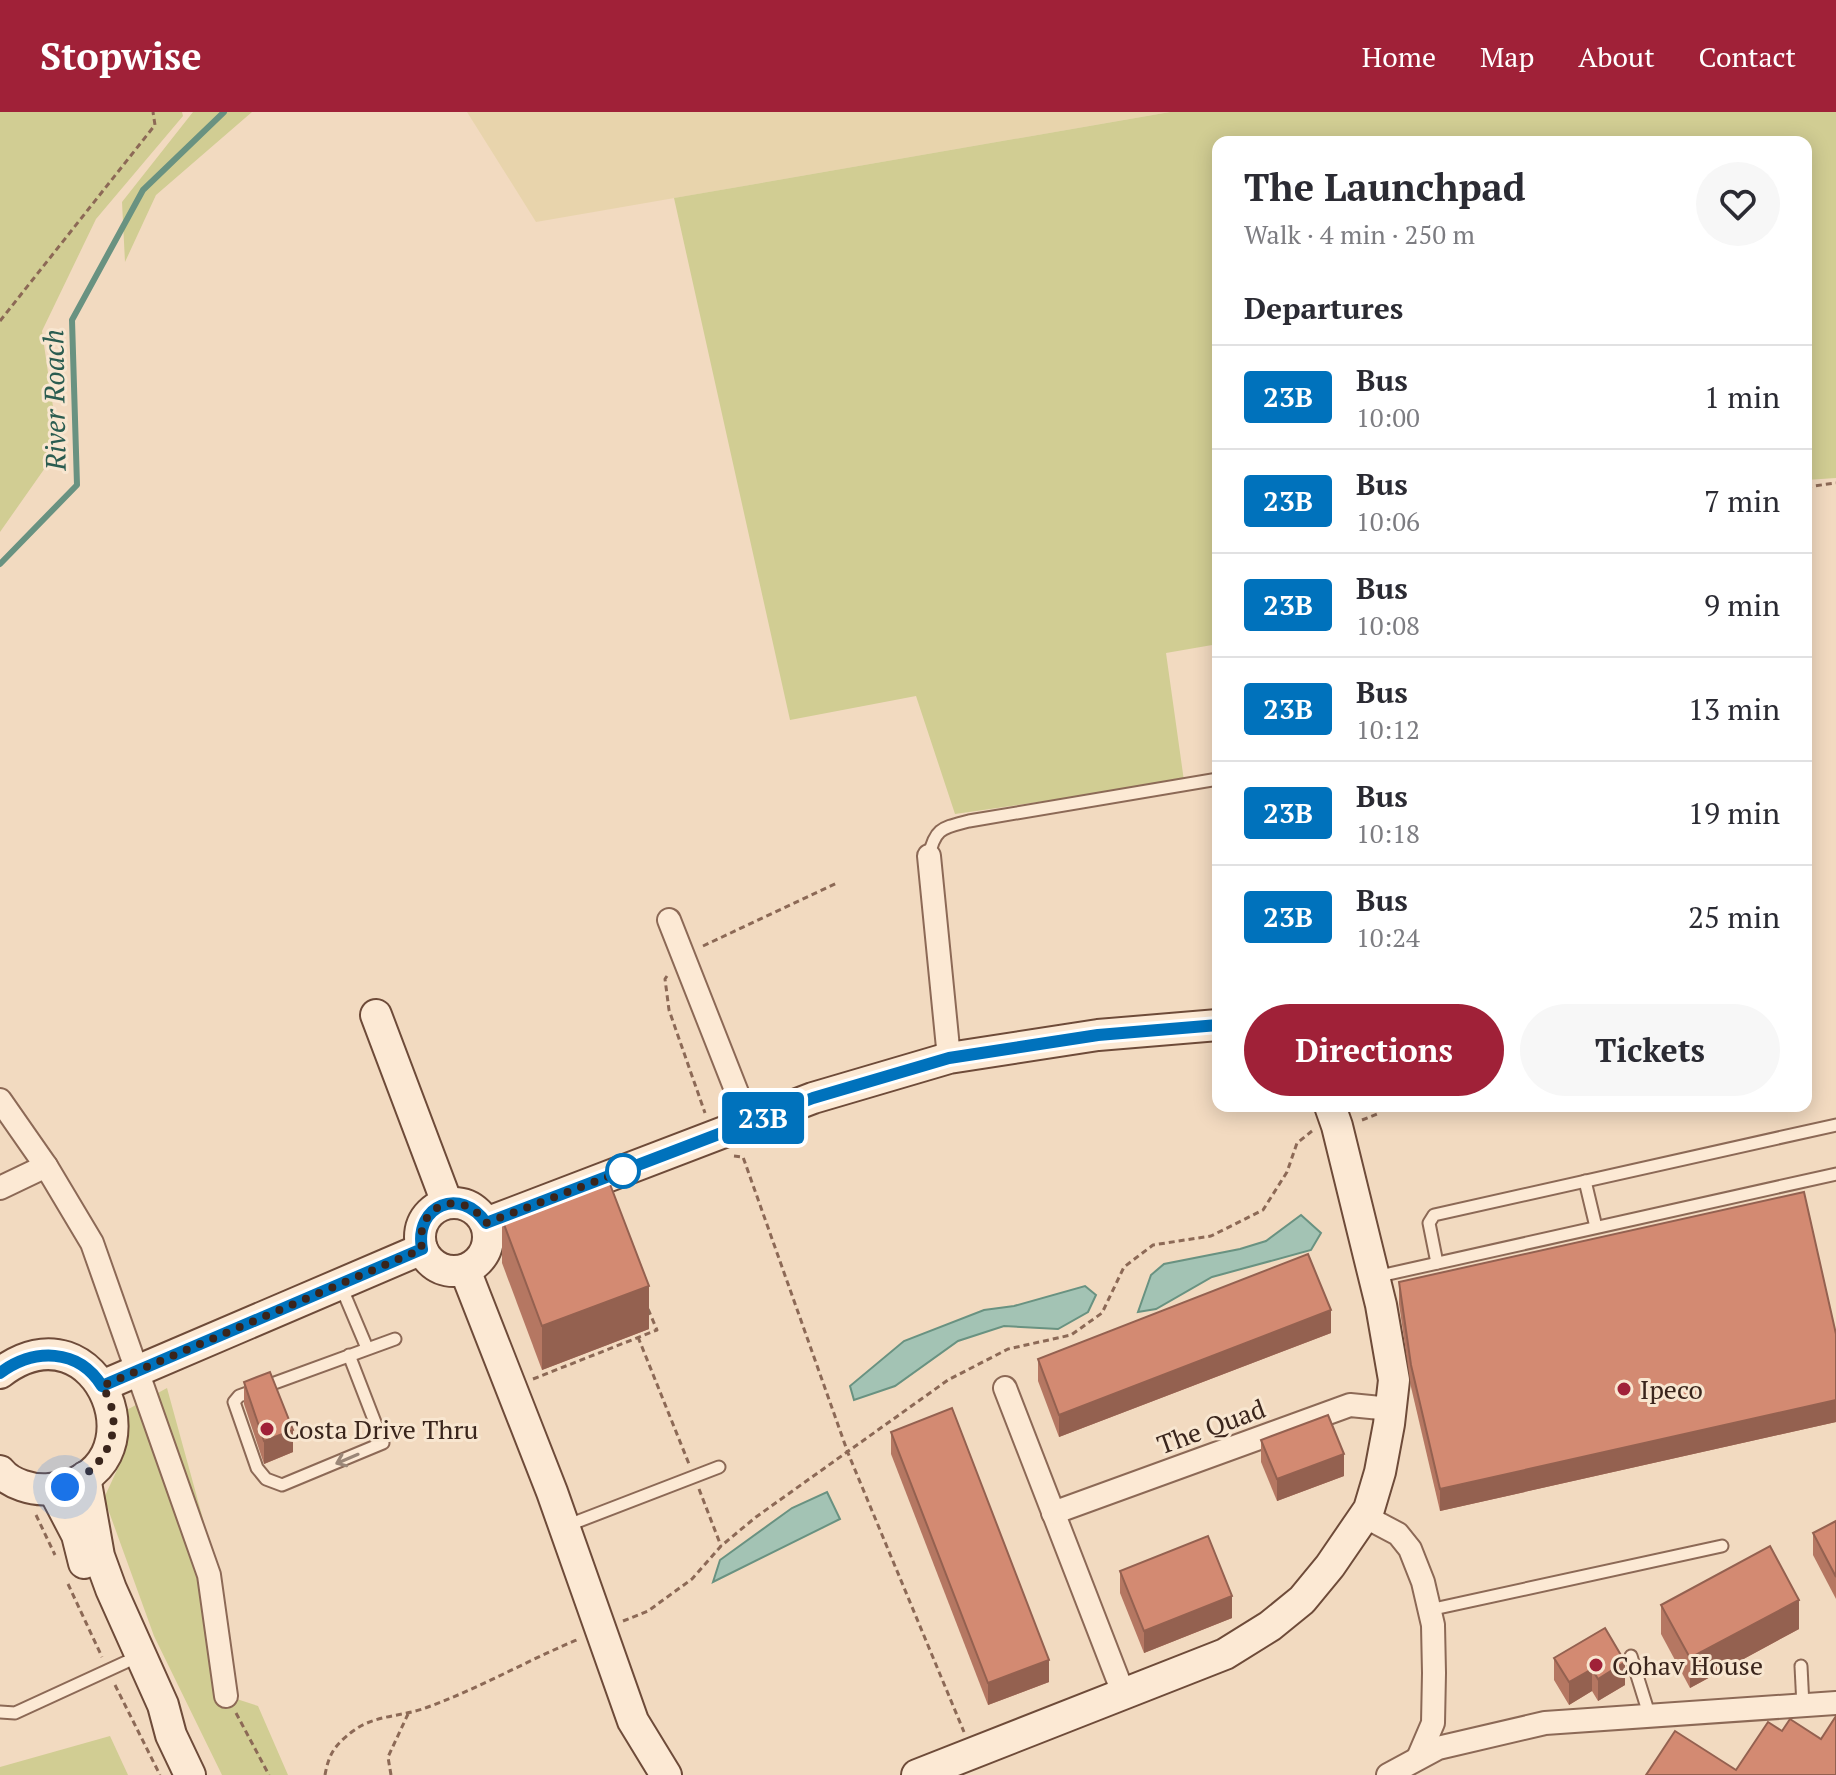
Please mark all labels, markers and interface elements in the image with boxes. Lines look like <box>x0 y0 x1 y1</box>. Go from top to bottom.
text: Stopwise <box>40 31 202 81</box>
text: Home <box>1362 38 1436 75</box>
text: Map <box>1480 38 1534 75</box>
text: About <box>1578 38 1655 75</box>
text: Contact <box>1699 38 1796 75</box>
text: The Launchpad <box>1244 162 1526 212</box>
button: heart <box>1696 162 1780 246</box>
text: Walk · 4 min · 250 m <box>1244 217 1475 251</box>
text: Departures <box>1244 288 1403 328</box>
water label: River Roach <box>34 329 74 472</box>
text: Bus <box>1356 360 1408 400</box>
text: 1 min <box>1704 377 1780 417</box>
text: 23B <box>1263 378 1313 415</box>
text: 10:00 <box>1356 400 1420 434</box>
text: Bus <box>1356 464 1408 504</box>
text: 7 min <box>1704 481 1780 521</box>
text: 23B <box>1263 482 1313 519</box>
text: 10:06 <box>1356 504 1420 538</box>
text: Bus <box>1356 568 1408 608</box>
text: 9 min <box>1704 585 1780 625</box>
text: 23B <box>1263 586 1313 623</box>
text: 10:08 <box>1356 608 1420 642</box>
text: Bus <box>1356 672 1408 712</box>
text: 13 min <box>1688 689 1780 729</box>
text: 23B <box>1263 690 1313 727</box>
text: 10:12 <box>1356 712 1420 746</box>
text: Bus <box>1356 776 1408 816</box>
text: 19 min <box>1688 793 1780 833</box>
text: 23B <box>1263 794 1313 831</box>
text: 10:18 <box>1356 816 1420 850</box>
text: Bus <box>1356 880 1408 920</box>
text: 25 min <box>1688 897 1780 937</box>
text: 23B <box>1263 898 1313 935</box>
text: 10:24 <box>1356 920 1420 954</box>
button: Directions <box>1244 1004 1504 1096</box>
button: Tickets <box>1520 1004 1780 1096</box>
line badge: 23B <box>717 1092 809 1144</box>
text: 23B <box>738 1099 788 1136</box>
unlabelled marker <box>606 1154 640 1188</box>
place label: Ipeco <box>1640 1372 1703 1406</box>
marker: Ipeco <box>1615 1380 1633 1398</box>
street label: The Quad <box>1152 1391 1270 1461</box>
place label: Costa Drive Thru <box>283 1412 479 1446</box>
marker: Costa Drive Thru <box>258 1420 276 1438</box>
one-way arrow <box>335 1452 360 1467</box>
your location <box>45 1467 85 1507</box>
place label: Cohav House <box>1612 1648 1763 1682</box>
marker: Cohav House <box>1587 1656 1605 1674</box>

